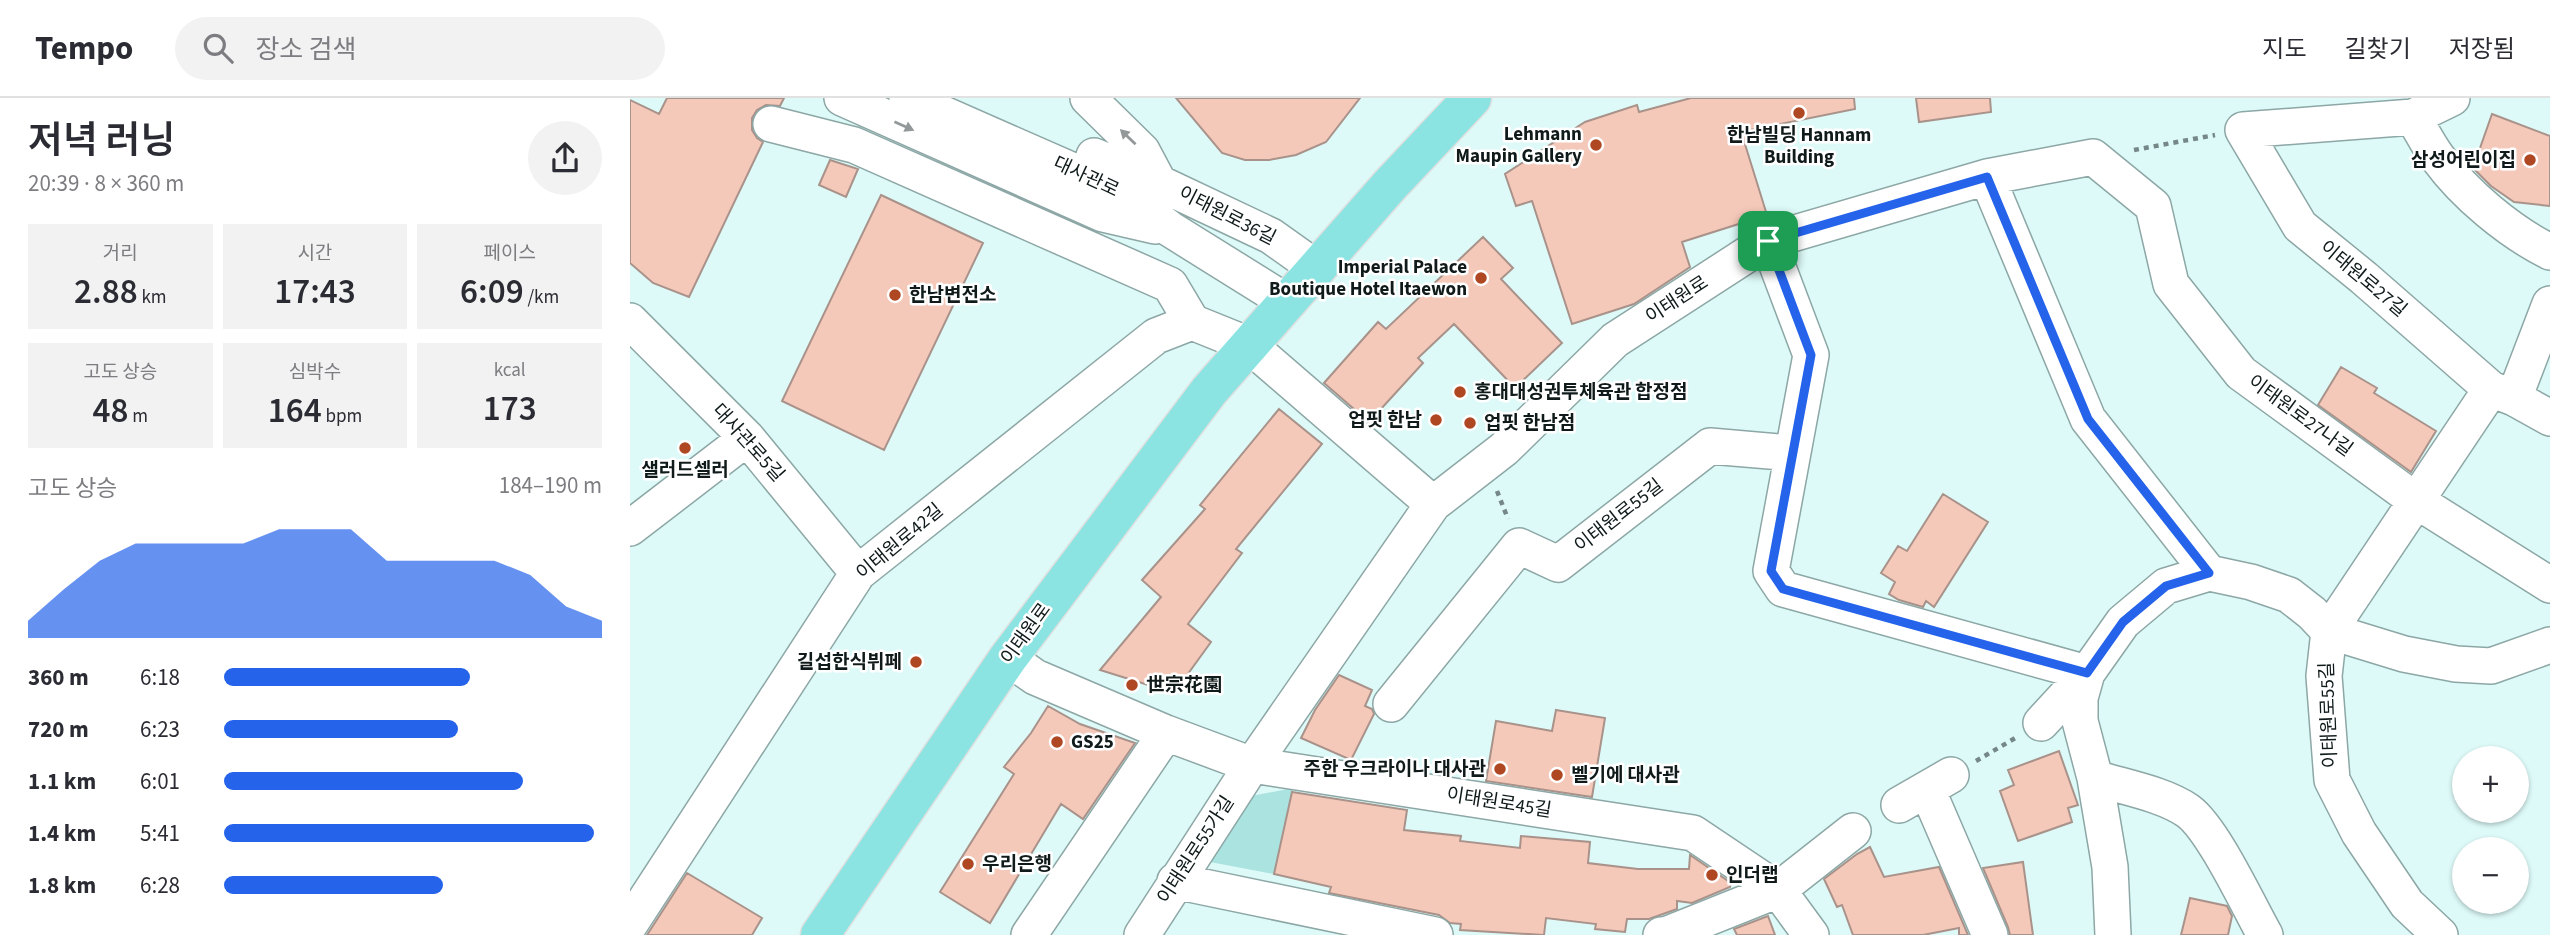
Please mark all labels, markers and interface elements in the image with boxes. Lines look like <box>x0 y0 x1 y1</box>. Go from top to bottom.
search box <box>175 17 665 80</box>
text: Tempo <box>35 25 133 72</box>
icon: search <box>199 29 237 67</box>
text: 장소 검색 <box>255 31 356 68</box>
text: 지도 <box>2262 32 2307 67</box>
text: 길찾기 <box>2345 32 2411 67</box>
text: 저장됨 <box>2449 32 2515 67</box>
marker: 한남빌딩 Hannam Building <box>1791 105 1807 121</box>
text: 저녁 러닝 <box>28 114 175 168</box>
one-way arrow <box>894 120 914 132</box>
button: share <box>528 121 602 195</box>
place label: Lehmann Maupin Gallery <box>1455 121 1582 170</box>
place label: 한남빌딩 Hannam Building <box>1727 122 1871 171</box>
one-way arrow <box>1119 129 1136 146</box>
marker: Lehmann Maupin Gallery <box>1588 137 1604 153</box>
place label: 삼성어린이집 <box>2411 147 2516 174</box>
street label: 대사관로 <box>1049 150 1123 204</box>
marker: 삼성어린이집 <box>2522 152 2538 168</box>
text: 20:39 · 8 × 360 m <box>28 167 184 200</box>
street label: 이태원로36길 <box>1174 180 1280 252</box>
pin <box>1738 211 1798 271</box>
icon: arrive <box>1749 222 1787 260</box>
street label: 이태원로27길 <box>2314 234 2412 324</box>
text: 거리 <box>103 240 138 267</box>
text: 시간 <box>298 240 332 267</box>
text: 페이스 <box>483 240 536 267</box>
place label: Imperial Palace Boutique Hotel Itaewon <box>1269 254 1467 303</box>
text: 2.88 <box>74 267 138 317</box>
text: 17:43 <box>274 267 356 317</box>
text: 6:09 <box>460 267 524 317</box>
marker: Imperial Palace Boutique Hotel Itaewon <box>1473 270 1489 286</box>
street label: 이태원로 <box>1640 270 1714 330</box>
place label: 한남변전소 <box>909 282 996 309</box>
text: km <box>138 284 167 311</box>
text: /km <box>524 284 559 311</box>
marker: 한남변전소 <box>887 287 903 303</box>
text: kcal <box>494 357 526 384</box>
text: 고도 상승 <box>83 359 157 386</box>
text: 심박수 <box>289 359 341 386</box>
street label: 이태원로27나길 <box>2242 369 2358 463</box>
place label: 홍대대성권투체육관 합정점 <box>1474 379 1688 406</box>
text: 173 <box>483 384 537 434</box>
marker: 홍대대성권투체육관 합정점 <box>1452 384 1468 400</box>
text: 48 <box>93 386 129 436</box>
text: 164 <box>268 386 322 436</box>
street label: 대사관로5길 <box>706 398 790 488</box>
text: m <box>129 403 148 430</box>
text: bpm <box>322 403 362 430</box>
place label: 업핏 한남 <box>1348 407 1422 434</box>
place label: 업핏 한남점 <box>1484 410 1575 437</box>
marker: 업핏 한남 <box>1428 412 1444 428</box>
marker: 업핏 한남점 <box>1462 415 1478 431</box>
marker: 샐러드셀러 <box>677 440 693 456</box>
place label: 샐러드셀러 <box>641 457 729 484</box>
text: 184–190 m <box>499 469 602 502</box>
text: 고도 상승 <box>28 472 117 505</box>
street label: 이태원로55길 <box>1569 473 1669 559</box>
street label: 이태원로42길 <box>851 497 949 587</box>
street label: 이태원로 <box>995 598 1057 670</box>
place label: 길섭한식뷔페 <box>797 649 902 676</box>
marker: 길섭한식뷔페 <box>908 654 924 670</box>
text: 360 m <box>28 661 89 694</box>
text: 6:18 <box>140 661 180 694</box>
street label: 이태원로55길 <box>2314 661 2344 769</box>
place label: 世宗花園 <box>1146 672 1222 699</box>
marker: 世宗花園 <box>1124 677 1140 693</box>
text: 720 m <box>28 713 89 746</box>
text: 6:23 <box>140 713 180 746</box>
place label: GS25 <box>1071 729 1114 756</box>
marker: GS25 <box>1049 734 1065 750</box>
map controls <box>2452 746 2529 914</box>
button: + <box>2452 746 2529 823</box>
place label: 주한 우크라이나 대사관 <box>1304 756 1487 783</box>
marker: 주한 우크라이나 대사관 <box>1492 761 1508 777</box>
place label: 벨기에 대사관 <box>1571 762 1680 789</box>
text: 1.1 km <box>28 765 96 798</box>
text: 6:01 <box>140 765 180 798</box>
marker: 벨기에 대사관 <box>1549 767 1565 783</box>
street label: 이태원로45길 <box>1444 781 1554 825</box>
street label: 이태원로55가길 <box>1151 791 1241 909</box>
text: 1.4 km <box>28 817 96 850</box>
text: 5:41 <box>140 817 180 850</box>
button: − <box>2452 837 2529 914</box>
place label: 우리은행 <box>982 851 1052 878</box>
marker: 우리은행 <box>960 856 976 872</box>
place label: 인더랩 <box>1726 862 1778 889</box>
marker: 인더랩 <box>1704 867 1720 883</box>
text: 1.8 km <box>28 869 96 902</box>
text: 6:28 <box>140 869 180 902</box>

